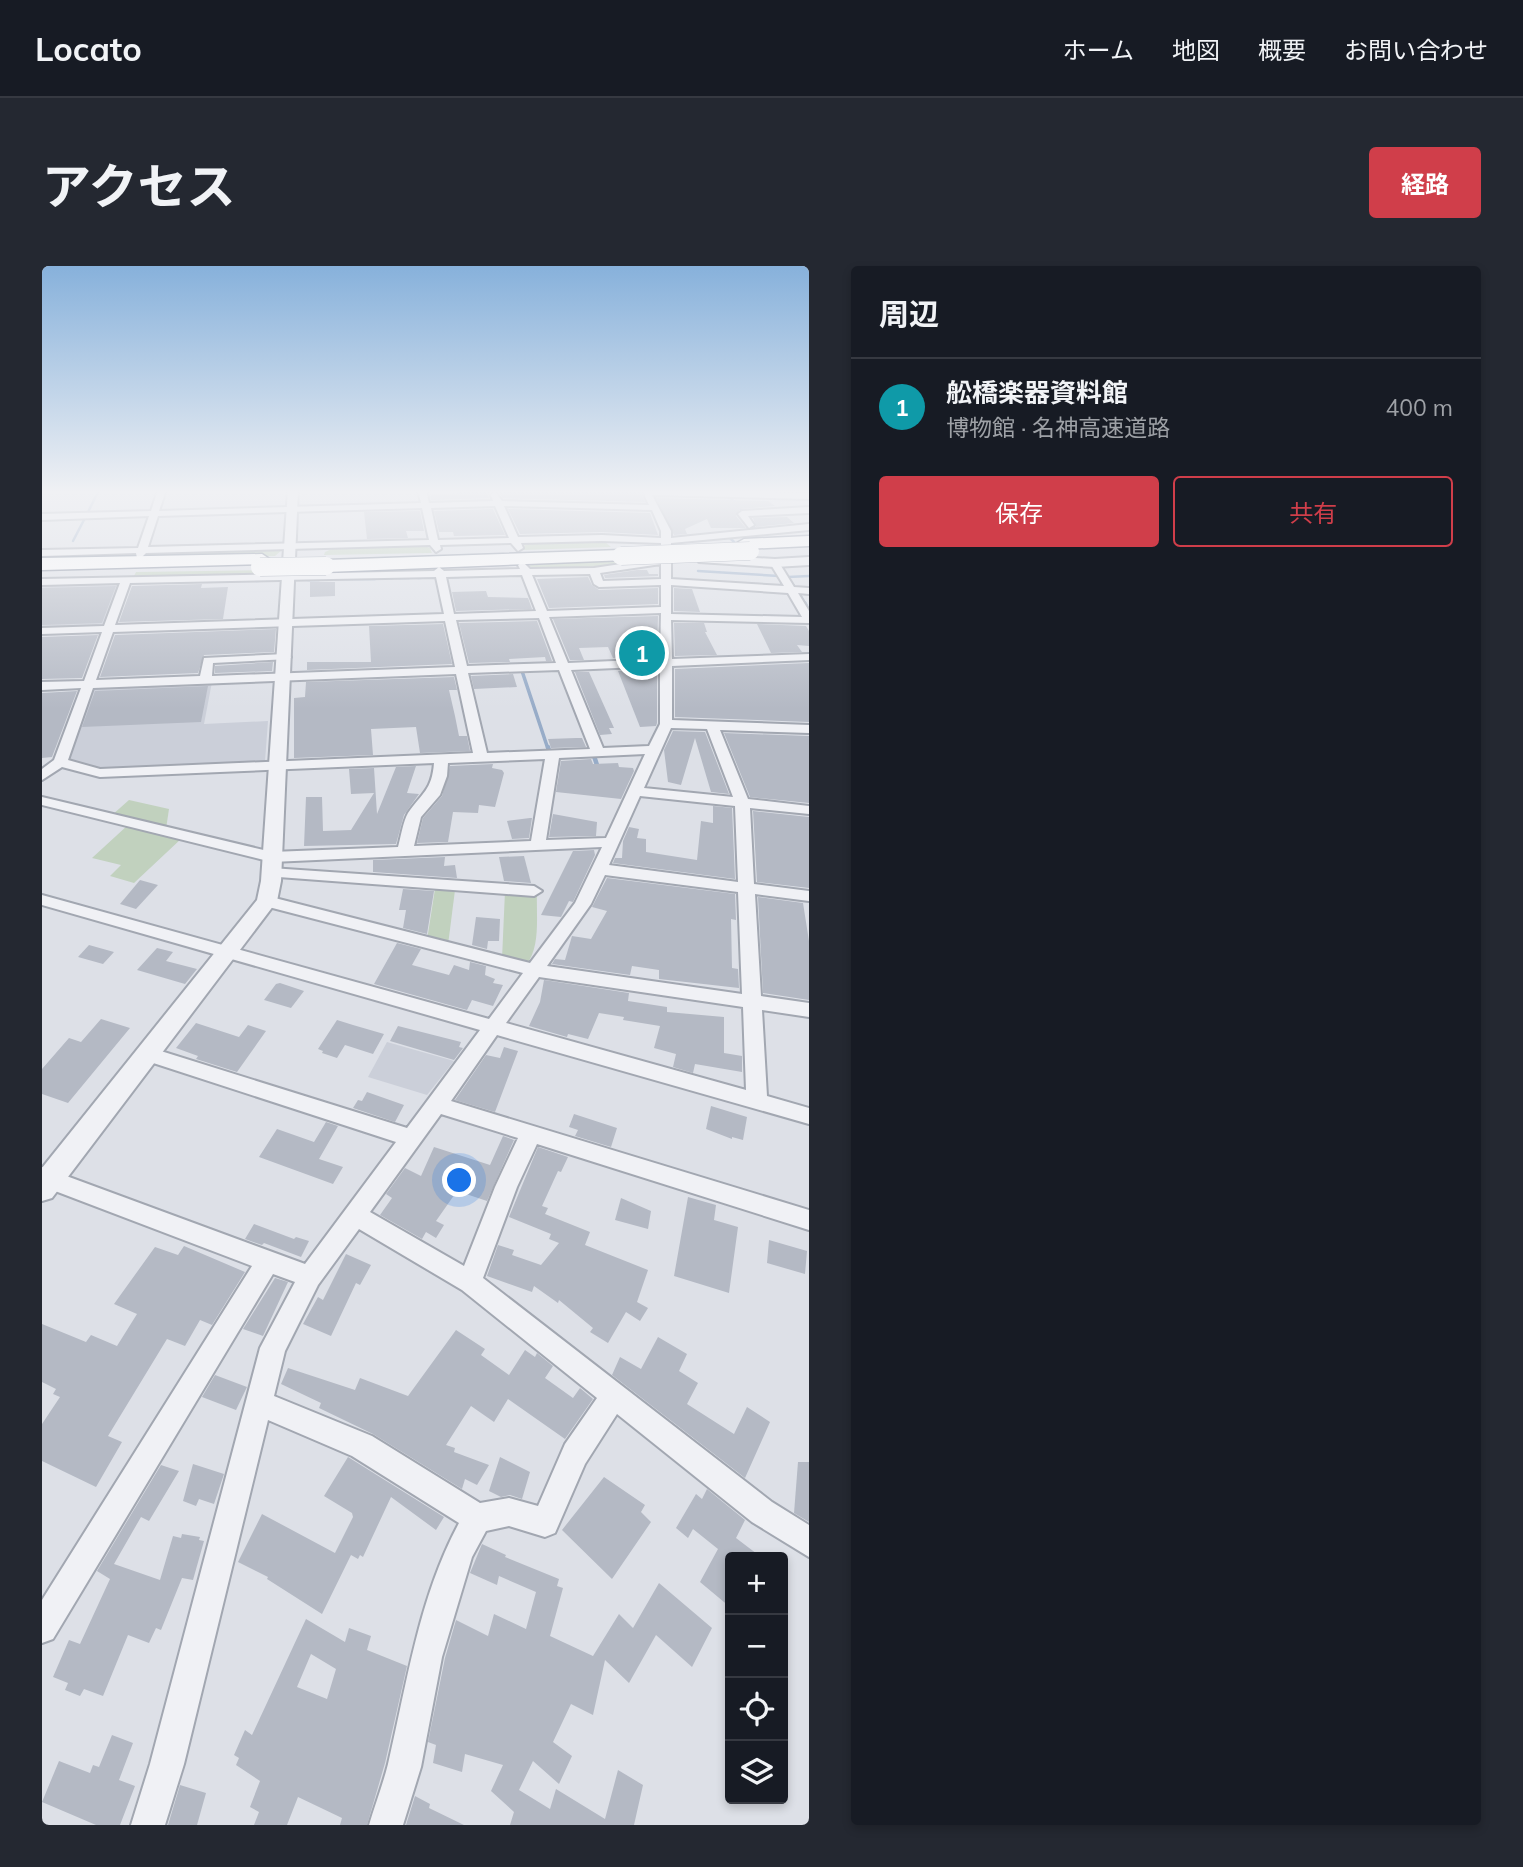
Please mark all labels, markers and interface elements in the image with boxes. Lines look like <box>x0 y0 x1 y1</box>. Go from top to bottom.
text: Locato <box>35 28 142 69</box>
text: ホーム <box>1063 35 1134 65</box>
text: 地図 <box>1172 35 1220 65</box>
text: 概要 <box>1258 35 1306 65</box>
text: お問い合わせ <box>1344 35 1488 65</box>
button: 経路 <box>1369 147 1481 218</box>
text: アクセス <box>42 155 236 216</box>
text: 周辺 <box>879 295 939 333</box>
text: 舩橋楽器資料館 <box>946 376 1128 409</box>
text: 1 <box>895 393 909 422</box>
text: 400 m <box>1385 393 1453 422</box>
text: 博物館 · 名神高速道路 <box>946 413 1170 442</box>
button: 保存 <box>879 476 1159 547</box>
button: 共有 <box>1173 476 1453 547</box>
pin: 1 <box>619 627 665 679</box>
your location <box>442 1163 476 1197</box>
map controls <box>725 1552 788 1804</box>
button: + <box>725 1552 788 1615</box>
button: − <box>725 1615 788 1678</box>
button: locate <box>725 1678 788 1741</box>
button: layers <box>725 1741 788 1804</box>

